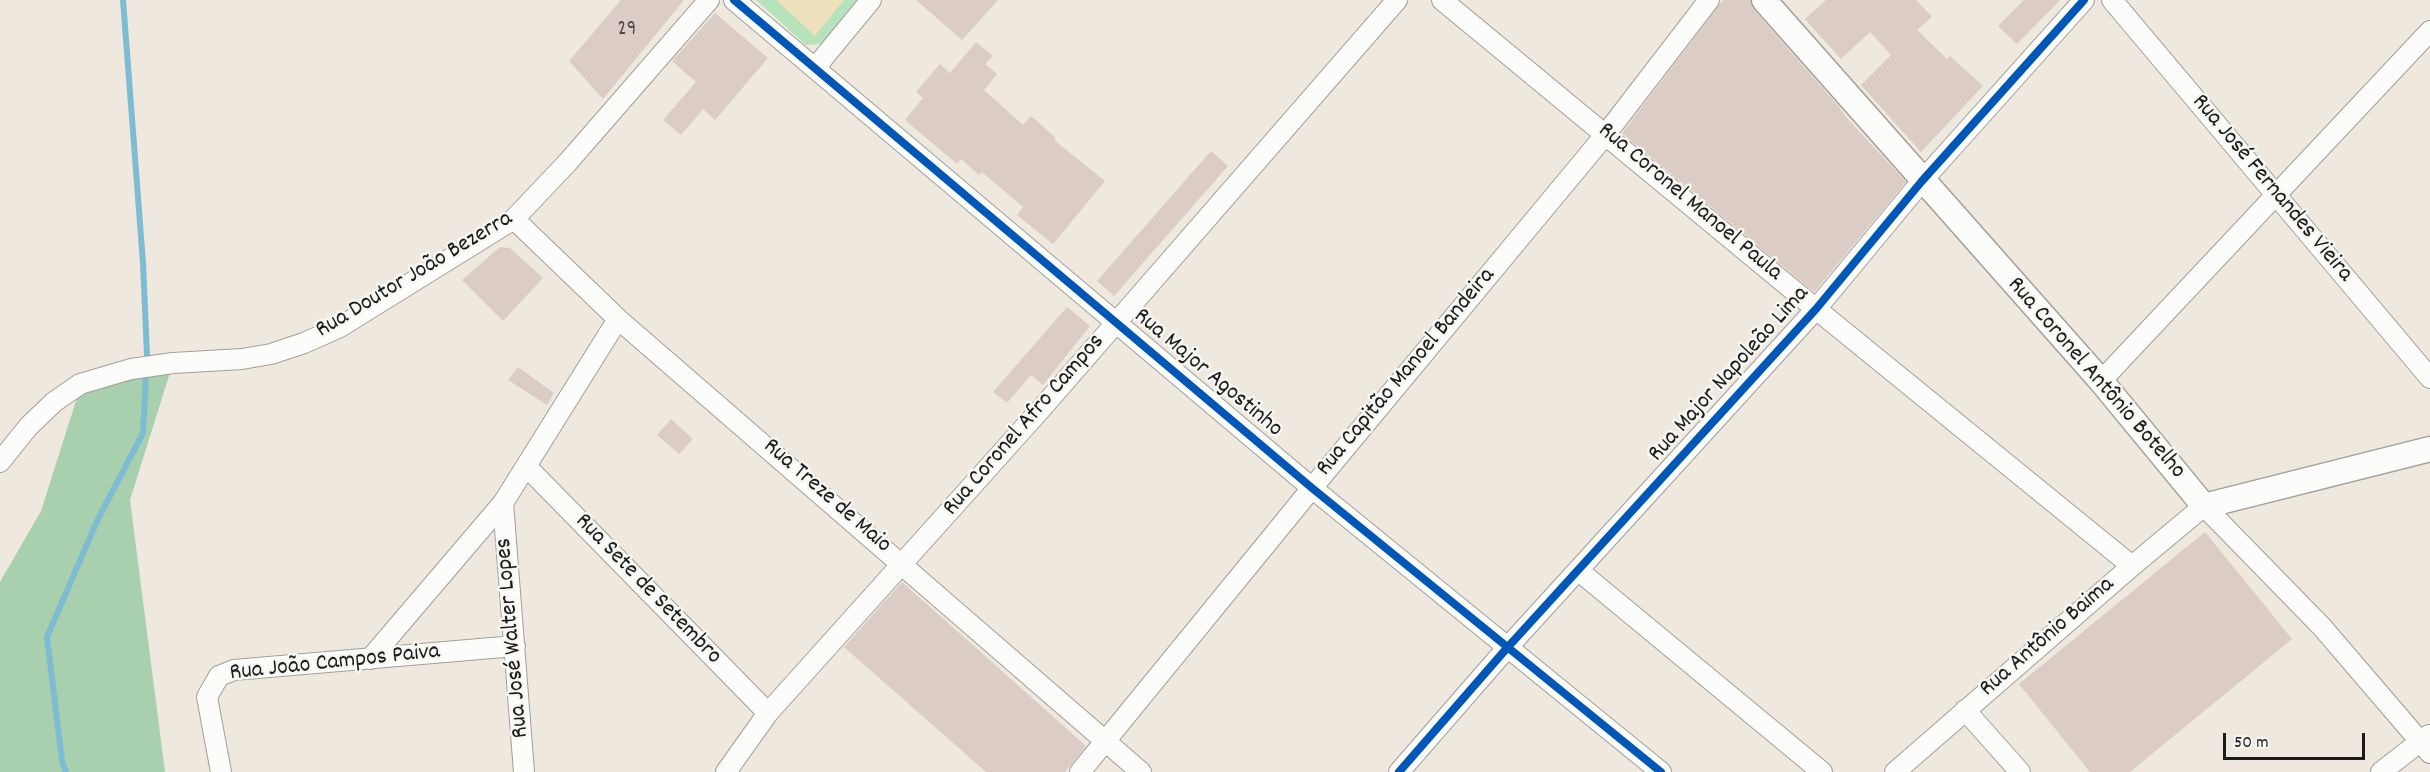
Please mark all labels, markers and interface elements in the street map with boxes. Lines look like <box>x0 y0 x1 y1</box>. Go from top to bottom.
house number: 29 <box>618 18 636 44</box>
street label: Rua José Fernandes Vieira <box>2184 89 2358 289</box>
street label: Rua Coronel Manoel Paula <box>1591 117 1787 289</box>
street label: Rua Doutor João Bezerra <box>311 206 519 346</box>
street label: Rua Capitão Manoel Bandeira <box>1311 263 1503 483</box>
street label: Rua Coronel Antônio Botelho <box>2000 272 2190 486</box>
street label: Rua Major Napoleão Lima <box>1643 281 1817 469</box>
street label: Rua Major Agostinho <box>1127 303 1287 445</box>
street label: Rua Coronel Afro Campos <box>938 329 1112 523</box>
street label: Rua Treze de Maio <box>756 433 896 561</box>
street label: Rua Sete de Setembro <box>567 508 727 672</box>
street label: Rua José Walter Lopes <box>491 537 537 739</box>
street label: Rua Antônio Baima <box>1975 572 2121 704</box>
street label: Rua João Campos Paiva <box>229 639 441 689</box>
scale bar <box>2226 721 2368 759</box>
text: 50 m <box>2234 731 2269 756</box>

